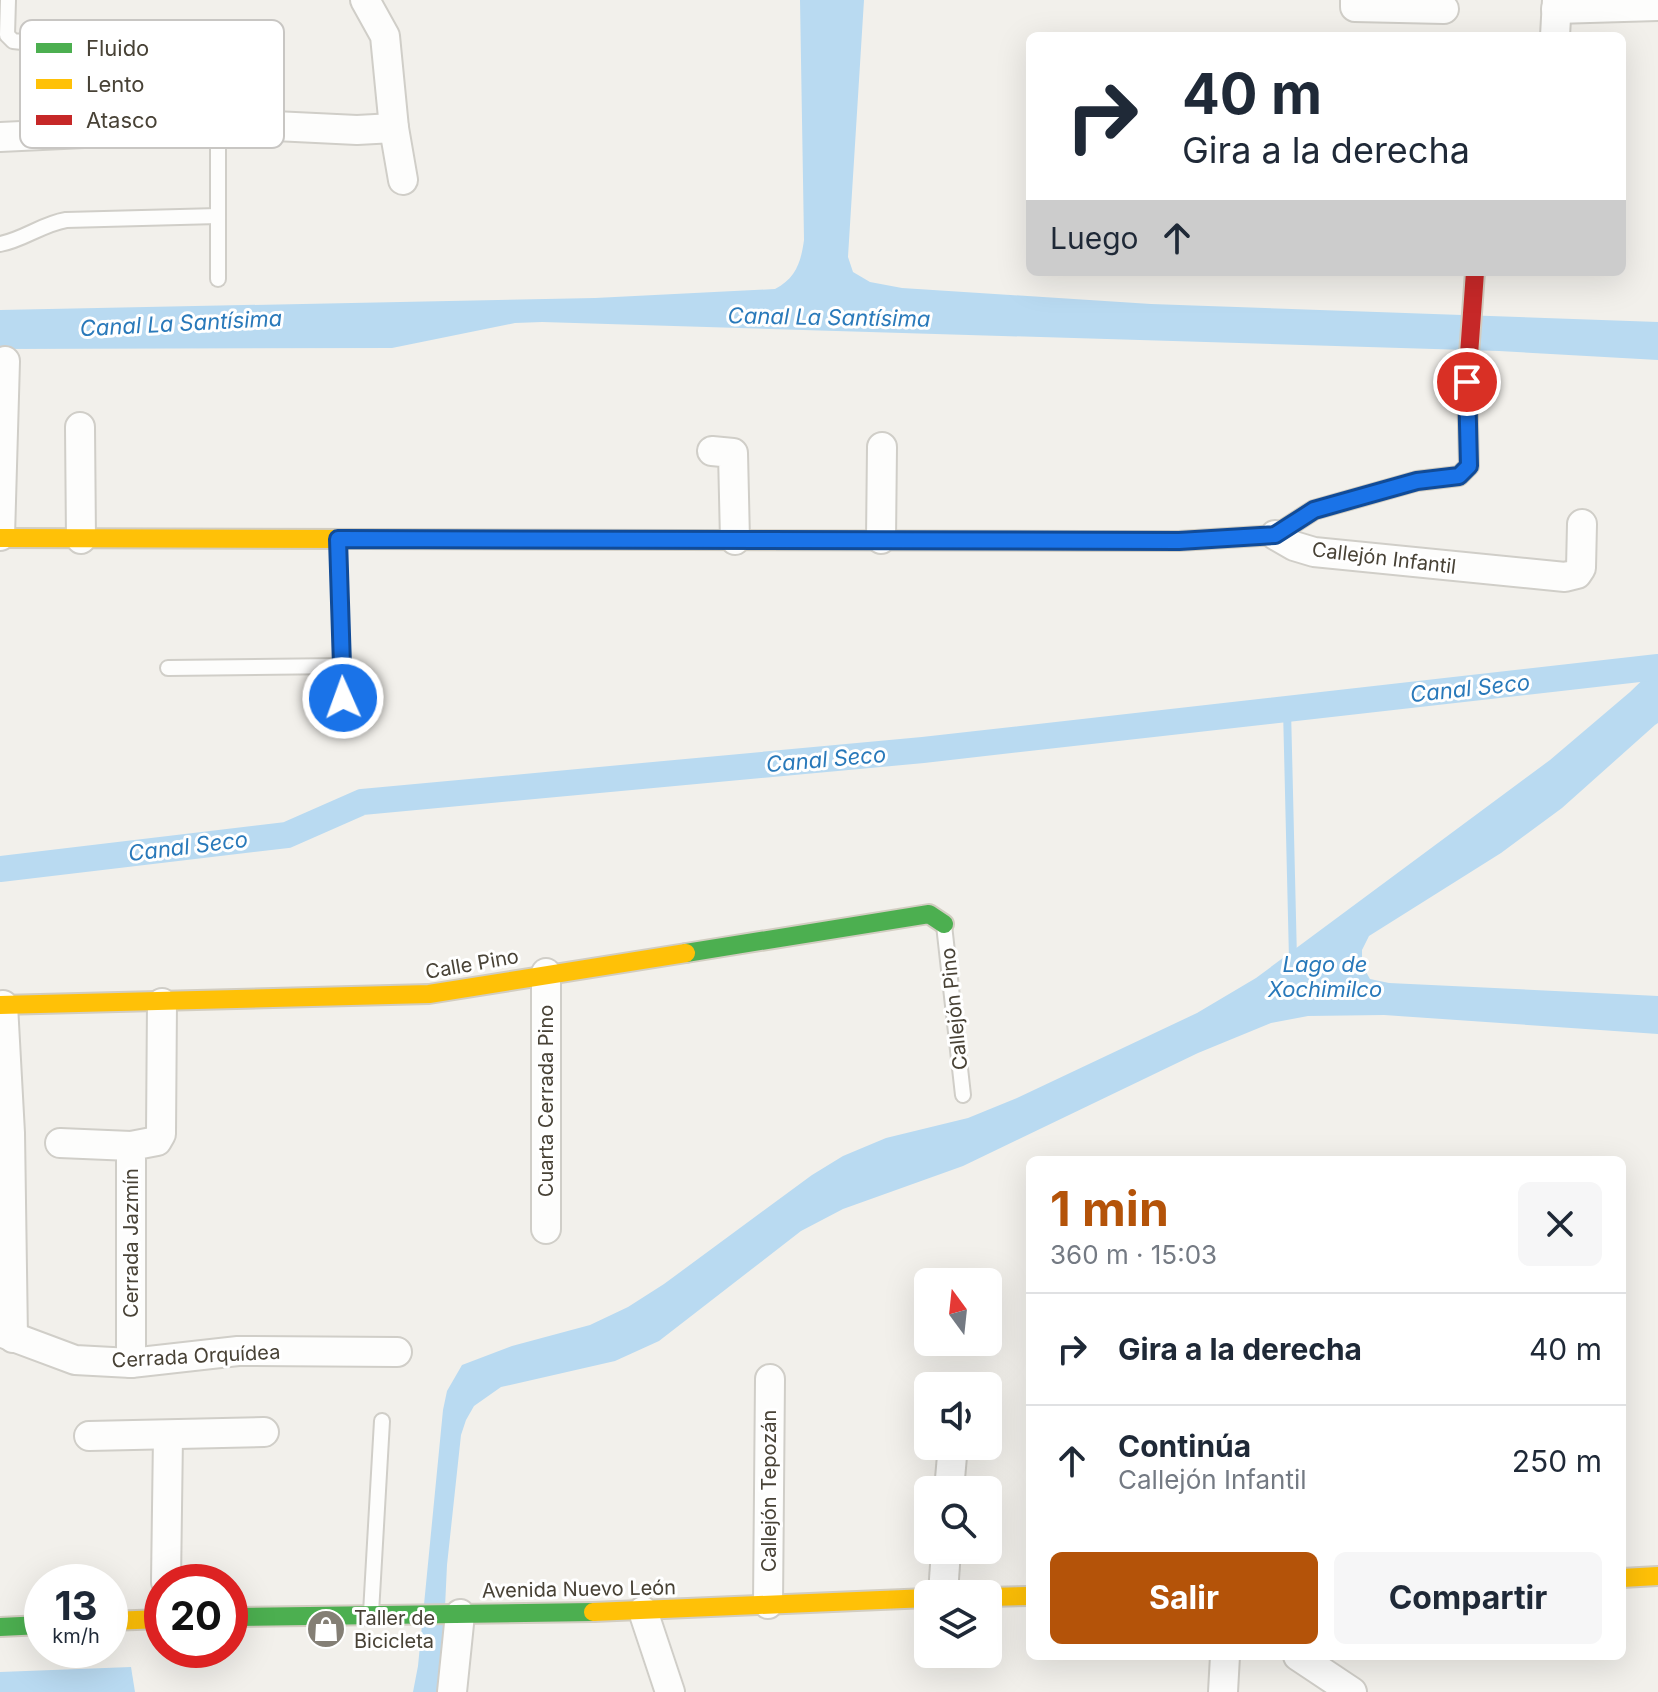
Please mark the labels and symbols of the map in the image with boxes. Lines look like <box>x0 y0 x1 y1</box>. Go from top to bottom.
legend <box>20 20 284 148</box>
text: Fluido <box>86 35 149 61</box>
text: Lento <box>86 71 144 97</box>
text: Atasco <box>86 107 158 133</box>
water label: Canal La Santísima <box>727 302 931 332</box>
water label: Canal La Santísima <box>79 305 283 341</box>
pin <box>1433 348 1501 416</box>
street label: Callejón Infantil <box>1311 537 1457 579</box>
position arrow <box>301 656 385 740</box>
water label: Canal Seco <box>1409 669 1531 707</box>
water label: Canal Seco <box>765 741 887 777</box>
water label: Canal Seco <box>127 826 249 866</box>
street label: Calle Pino <box>424 944 520 984</box>
street label: Callejón Pino <box>936 947 972 1071</box>
water label: Lago de Xochimilco <box>1267 951 1382 1002</box>
street label: Cuarta Cerrada Pino <box>534 1005 558 1197</box>
street label: Cerrada Jazmín <box>119 1168 143 1318</box>
north arrow <box>914 1268 1002 1356</box>
street label: Cerrada Orquídea <box>111 1340 281 1372</box>
street label: Callejón Tepozán <box>757 1410 781 1572</box>
speed limit sign: 20 <box>144 1564 248 1668</box>
street label: Avenida Nuevo León <box>482 1575 676 1603</box>
place label: Taller de Bicicleta <box>354 1606 435 1653</box>
shop icon: Taller de Bicicleta <box>305 1608 347 1650</box>

